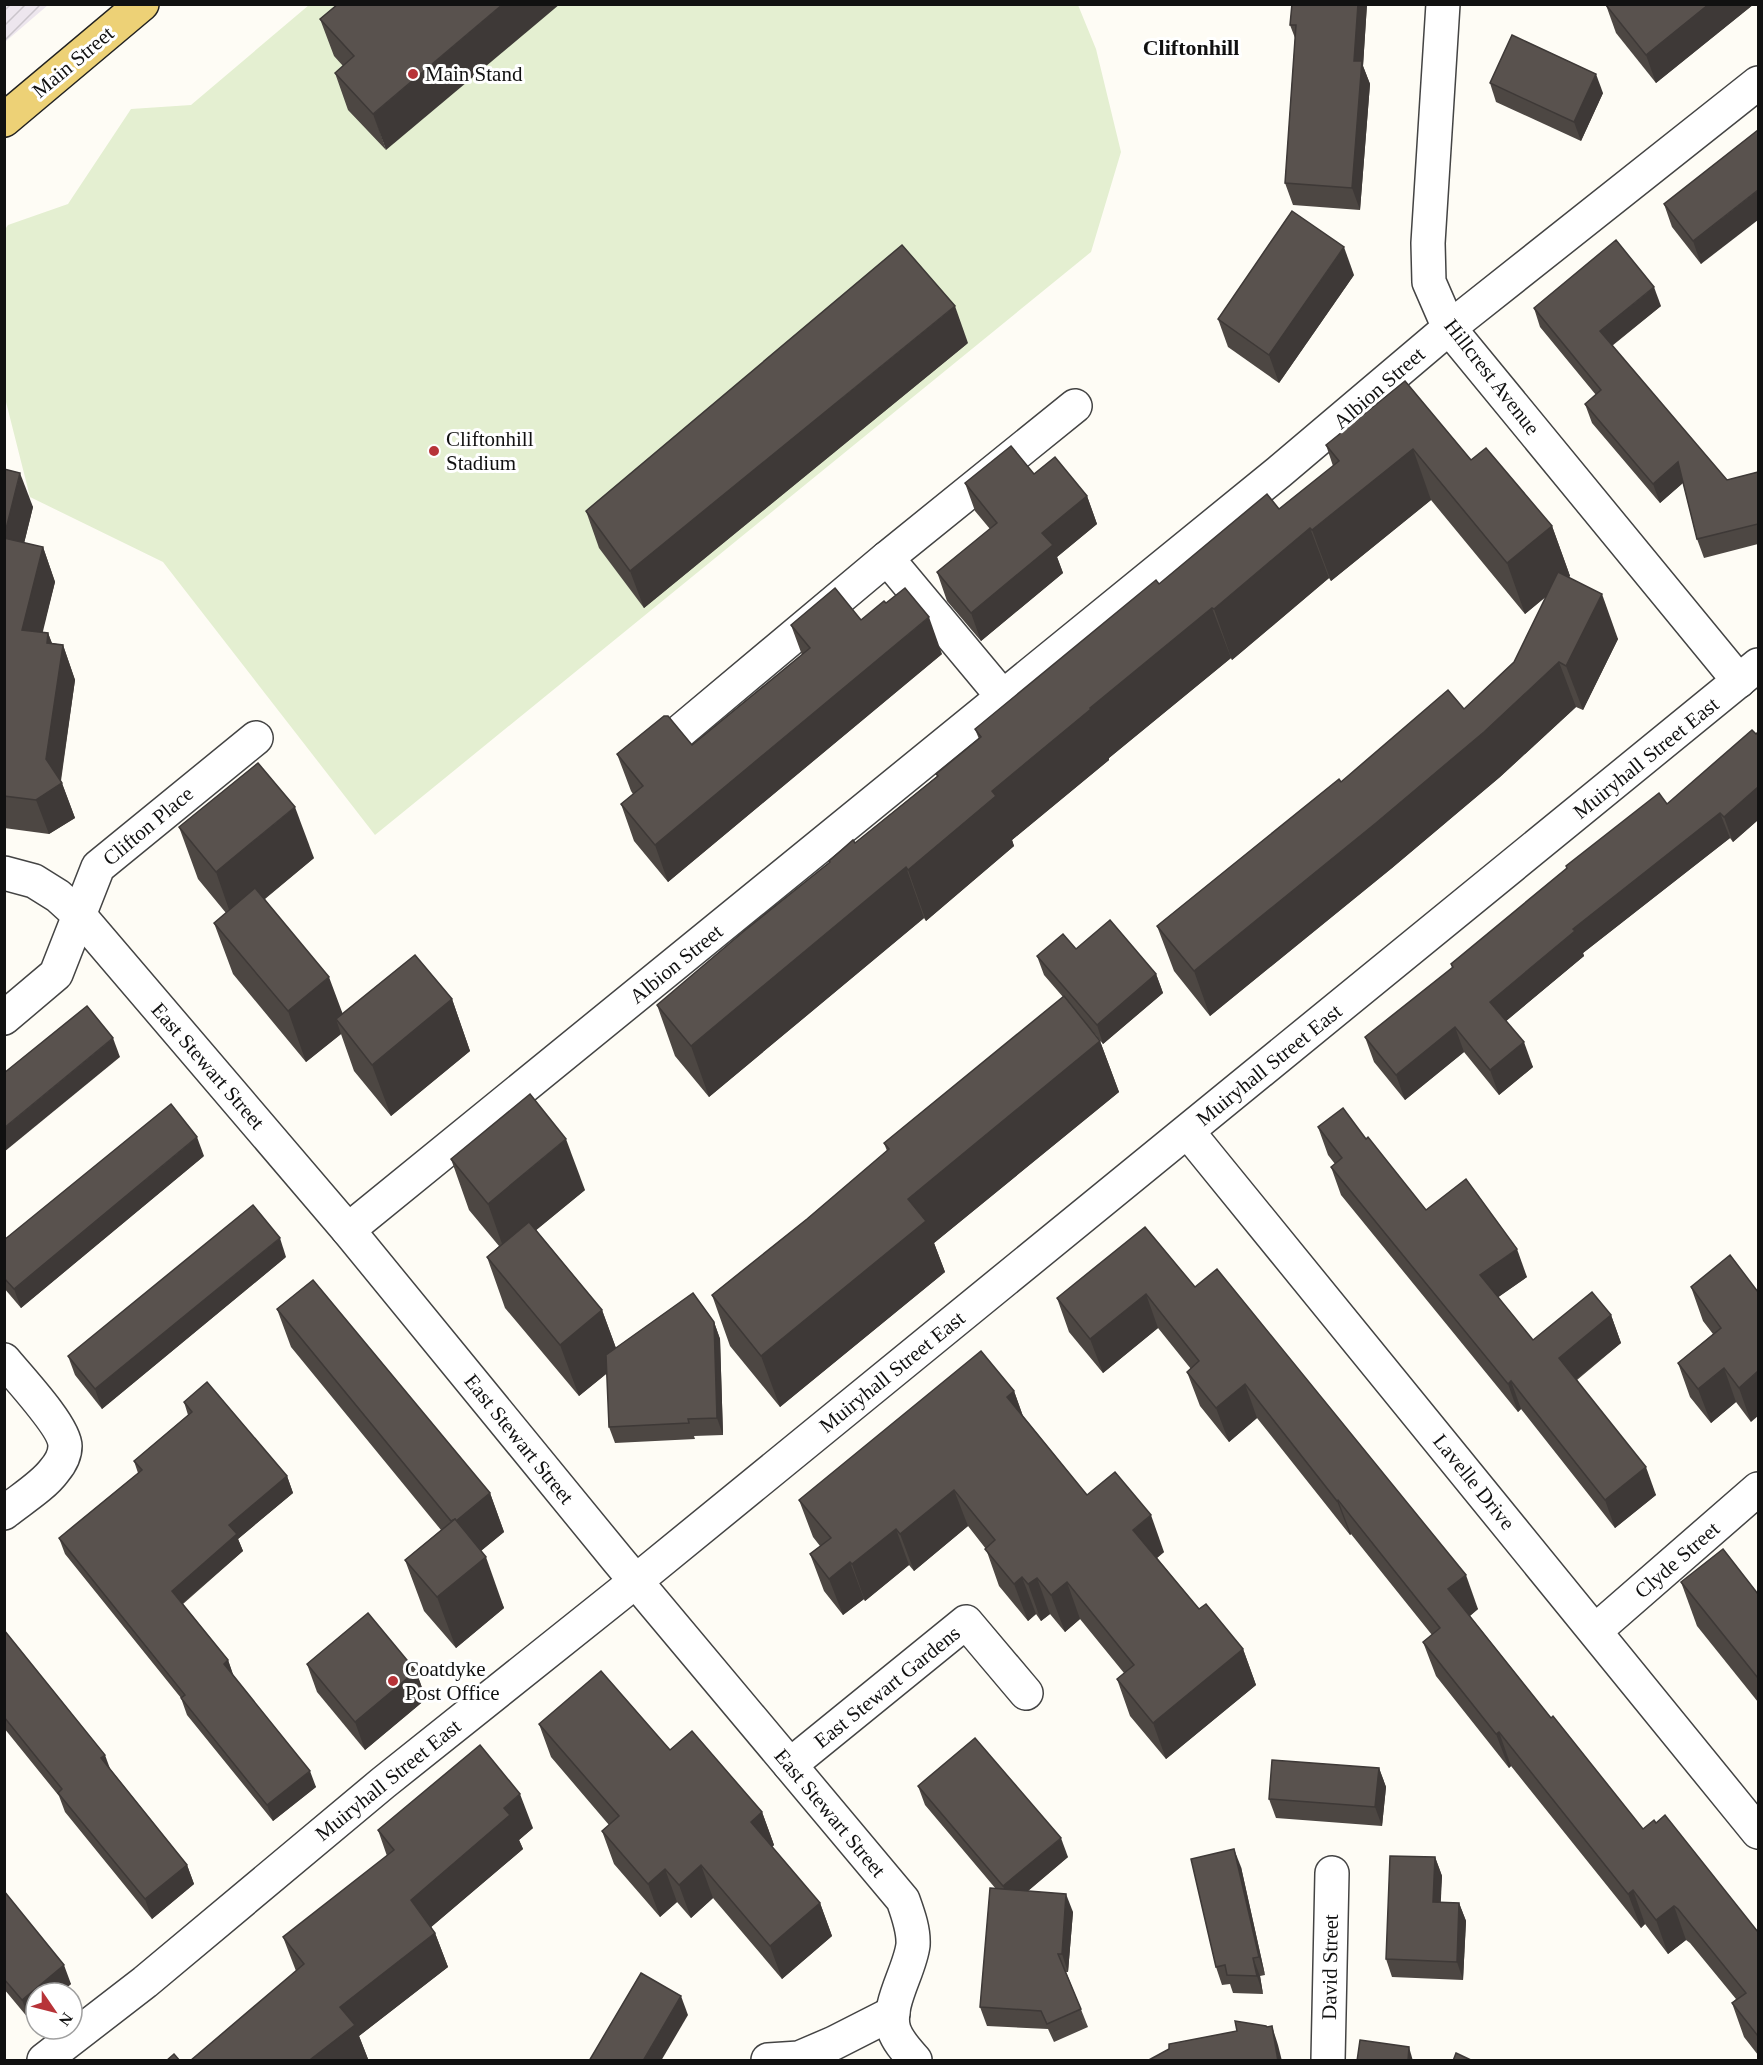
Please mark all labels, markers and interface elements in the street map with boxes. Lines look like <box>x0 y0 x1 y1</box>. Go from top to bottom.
street label: Main Street <box>28 21 119 103</box>
district label: Cliftonhill <box>1143 35 1239 60</box>
place label: Main Stand <box>425 62 523 86</box>
marker: Main Stand <box>406 67 420 81</box>
street label: Hillcrest Avenue <box>1439 314 1545 440</box>
street label: Albion Street <box>1329 342 1429 434</box>
place label: Cliftonhill Stadium <box>446 427 534 475</box>
marker: Cliftonhill Stadium <box>427 444 441 458</box>
street label: Muiryhall Street East <box>1569 692 1723 824</box>
street label: Clifton Place <box>98 781 198 871</box>
street label: Albion Street <box>625 919 727 1009</box>
street label: East Stewart Street <box>147 998 270 1134</box>
street label: Muiryhall Street East <box>1192 999 1346 1131</box>
street label: Muiryhall Street East <box>815 1306 969 1438</box>
street label: East Stewart Street <box>459 1369 579 1509</box>
street label: Lavelle Drive <box>1428 1429 1520 1535</box>
street label: Clyde Street <box>1630 1517 1724 1603</box>
street label: East Stewart Gardens <box>809 1621 965 1753</box>
place label: Coatdyke Post Office <box>405 1657 500 1705</box>
marker: Coatdyke Post Office <box>386 1674 400 1688</box>
street label: Muiryhall Street East <box>311 1714 465 1846</box>
street label: East Stewart Street <box>769 1744 891 1882</box>
street label: David Street <box>1317 1914 1343 2020</box>
north arrow <box>24 1981 84 2041</box>
text: N <box>55 2010 76 2029</box>

